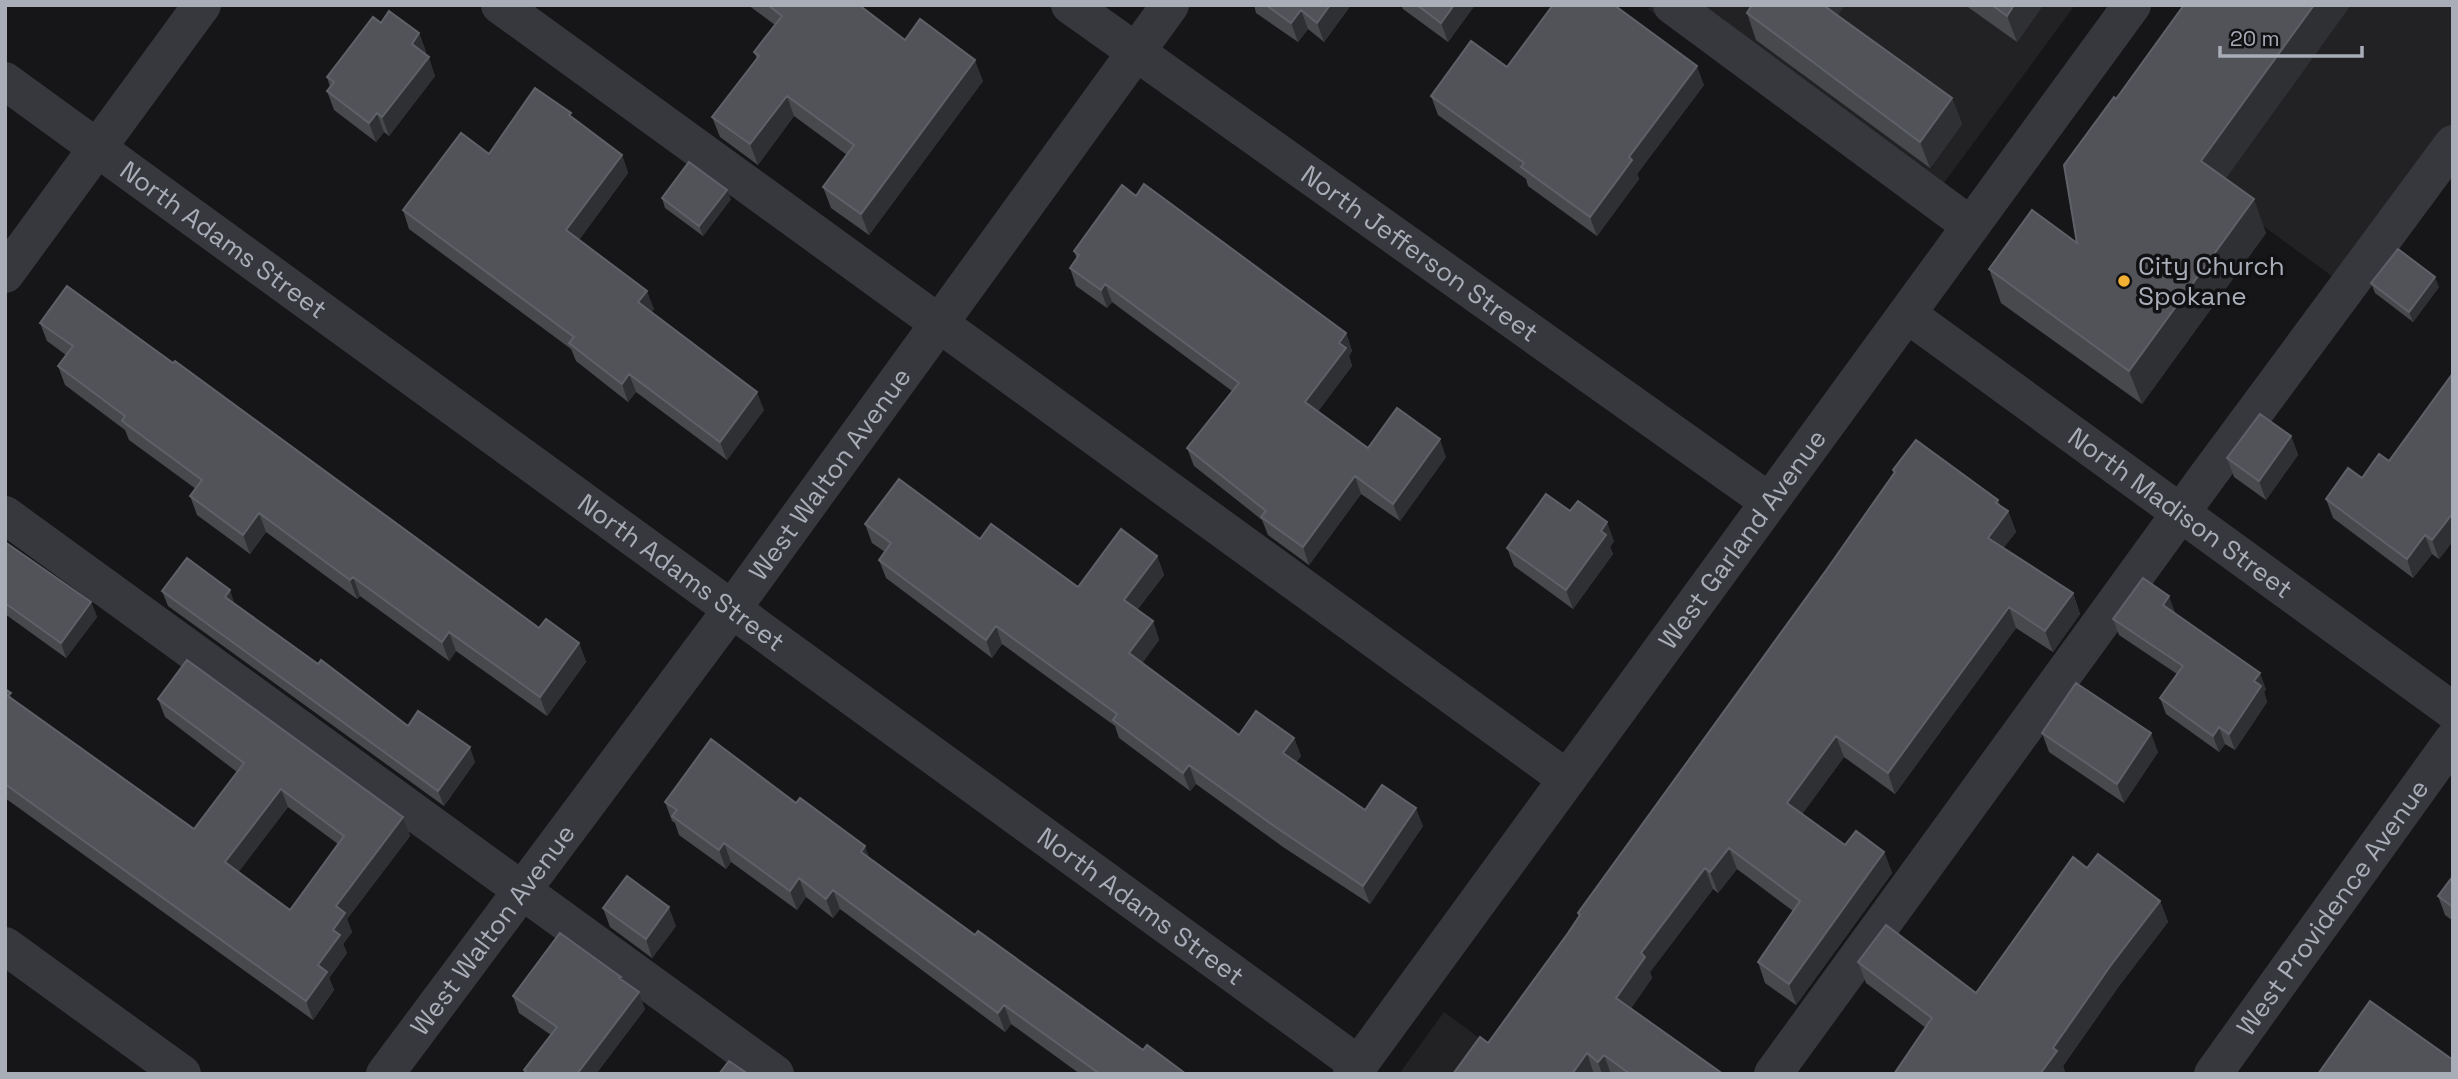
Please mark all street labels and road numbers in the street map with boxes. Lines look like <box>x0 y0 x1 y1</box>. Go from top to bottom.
street label: North Adams Street <box>113 153 334 326</box>
street label: North Jefferson Street <box>1294 158 1545 349</box>
street label: West Walton Avenue <box>741 361 919 587</box>
street label: North Madison Street <box>2061 420 2300 606</box>
street label: West Garland Avenue <box>1651 423 1834 656</box>
street label: North Adams Street <box>571 486 791 659</box>
street label: West Providence Avenue <box>2229 773 2436 1043</box>
street label: West Walton Avenue <box>403 817 583 1042</box>
street label: North Adams Street <box>1031 820 1251 993</box>

